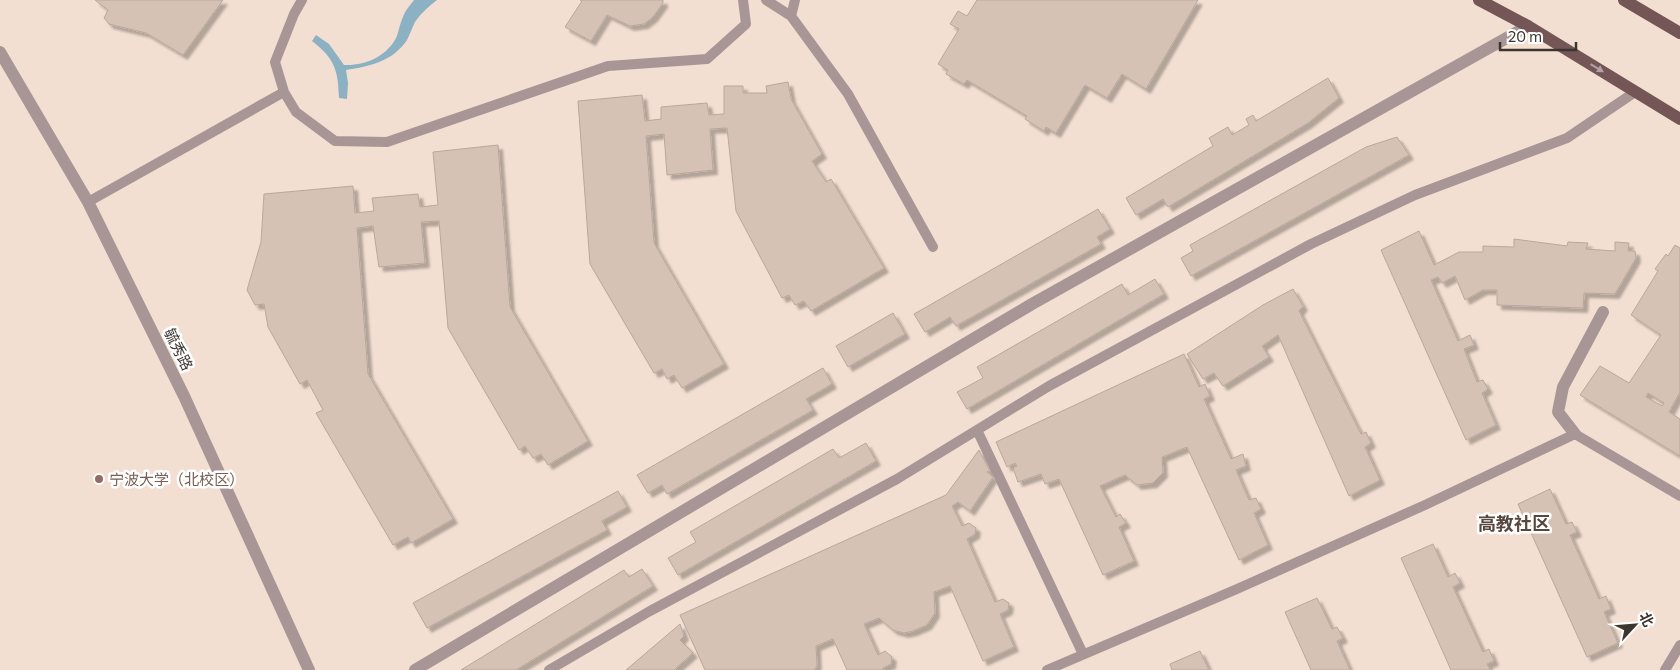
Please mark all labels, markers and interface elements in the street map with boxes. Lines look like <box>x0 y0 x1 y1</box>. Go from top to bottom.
scale bar <box>1500 20 1576 52</box>
text: 20 m <box>1508 27 1542 45</box>
one-way arrow <box>1590 64 1604 73</box>
street label: 毓秀路 <box>161 325 197 373</box>
place label: 宁波大学（北校区） <box>109 470 244 488</box>
marker: 宁波大学（北校区） <box>93 473 105 485</box>
district label: 高教社区 <box>1478 512 1550 534</box>
north arrow <box>1610 600 1660 650</box>
text: 北 <box>1636 609 1658 629</box>

